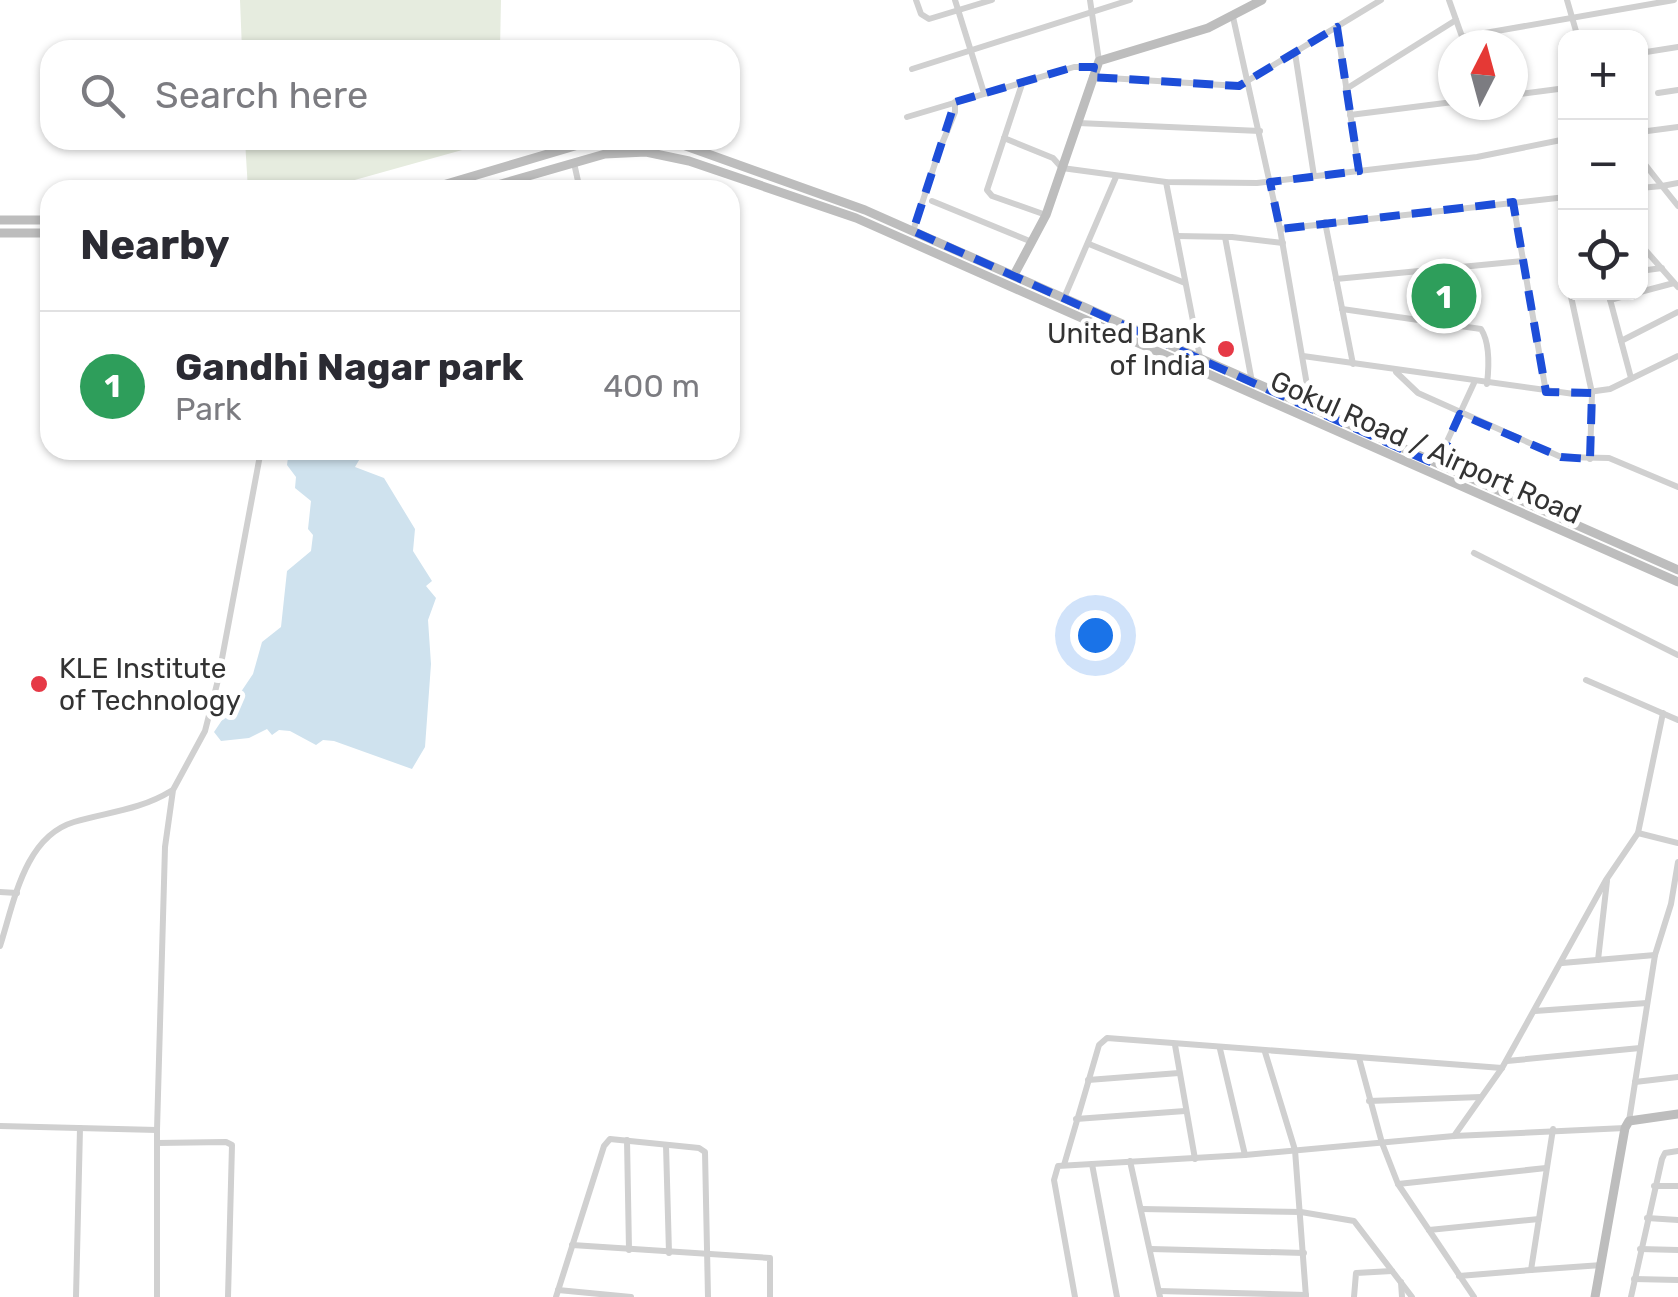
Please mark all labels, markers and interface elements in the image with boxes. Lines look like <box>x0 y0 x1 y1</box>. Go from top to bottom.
north arrow <box>1438 30 1528 120</box>
map controls <box>1558 30 1648 300</box>
button: + <box>1558 30 1648 120</box>
search box <box>40 40 740 150</box>
icon: search <box>75 68 130 123</box>
text: Search here <box>155 72 368 118</box>
button: − <box>1558 120 1648 210</box>
button: locate <box>1558 210 1648 300</box>
text: Nearby <box>80 220 230 270</box>
pin: 1 <box>1412 258 1476 334</box>
place label: United Bank of India <box>1047 317 1207 382</box>
marker: United Bank of India <box>1215 338 1237 360</box>
text: Gandhi Nagar park <box>175 344 524 390</box>
street label: Gokul Road / Airport Road <box>1265 364 1586 531</box>
text: 1 <box>105 367 120 405</box>
text: 400 m <box>603 367 700 405</box>
text: Park <box>175 390 242 428</box>
your location <box>1070 610 1121 661</box>
place label: KLE Institute of Technology <box>59 652 241 717</box>
marker: KLE Institute of Technology <box>28 673 50 695</box>

